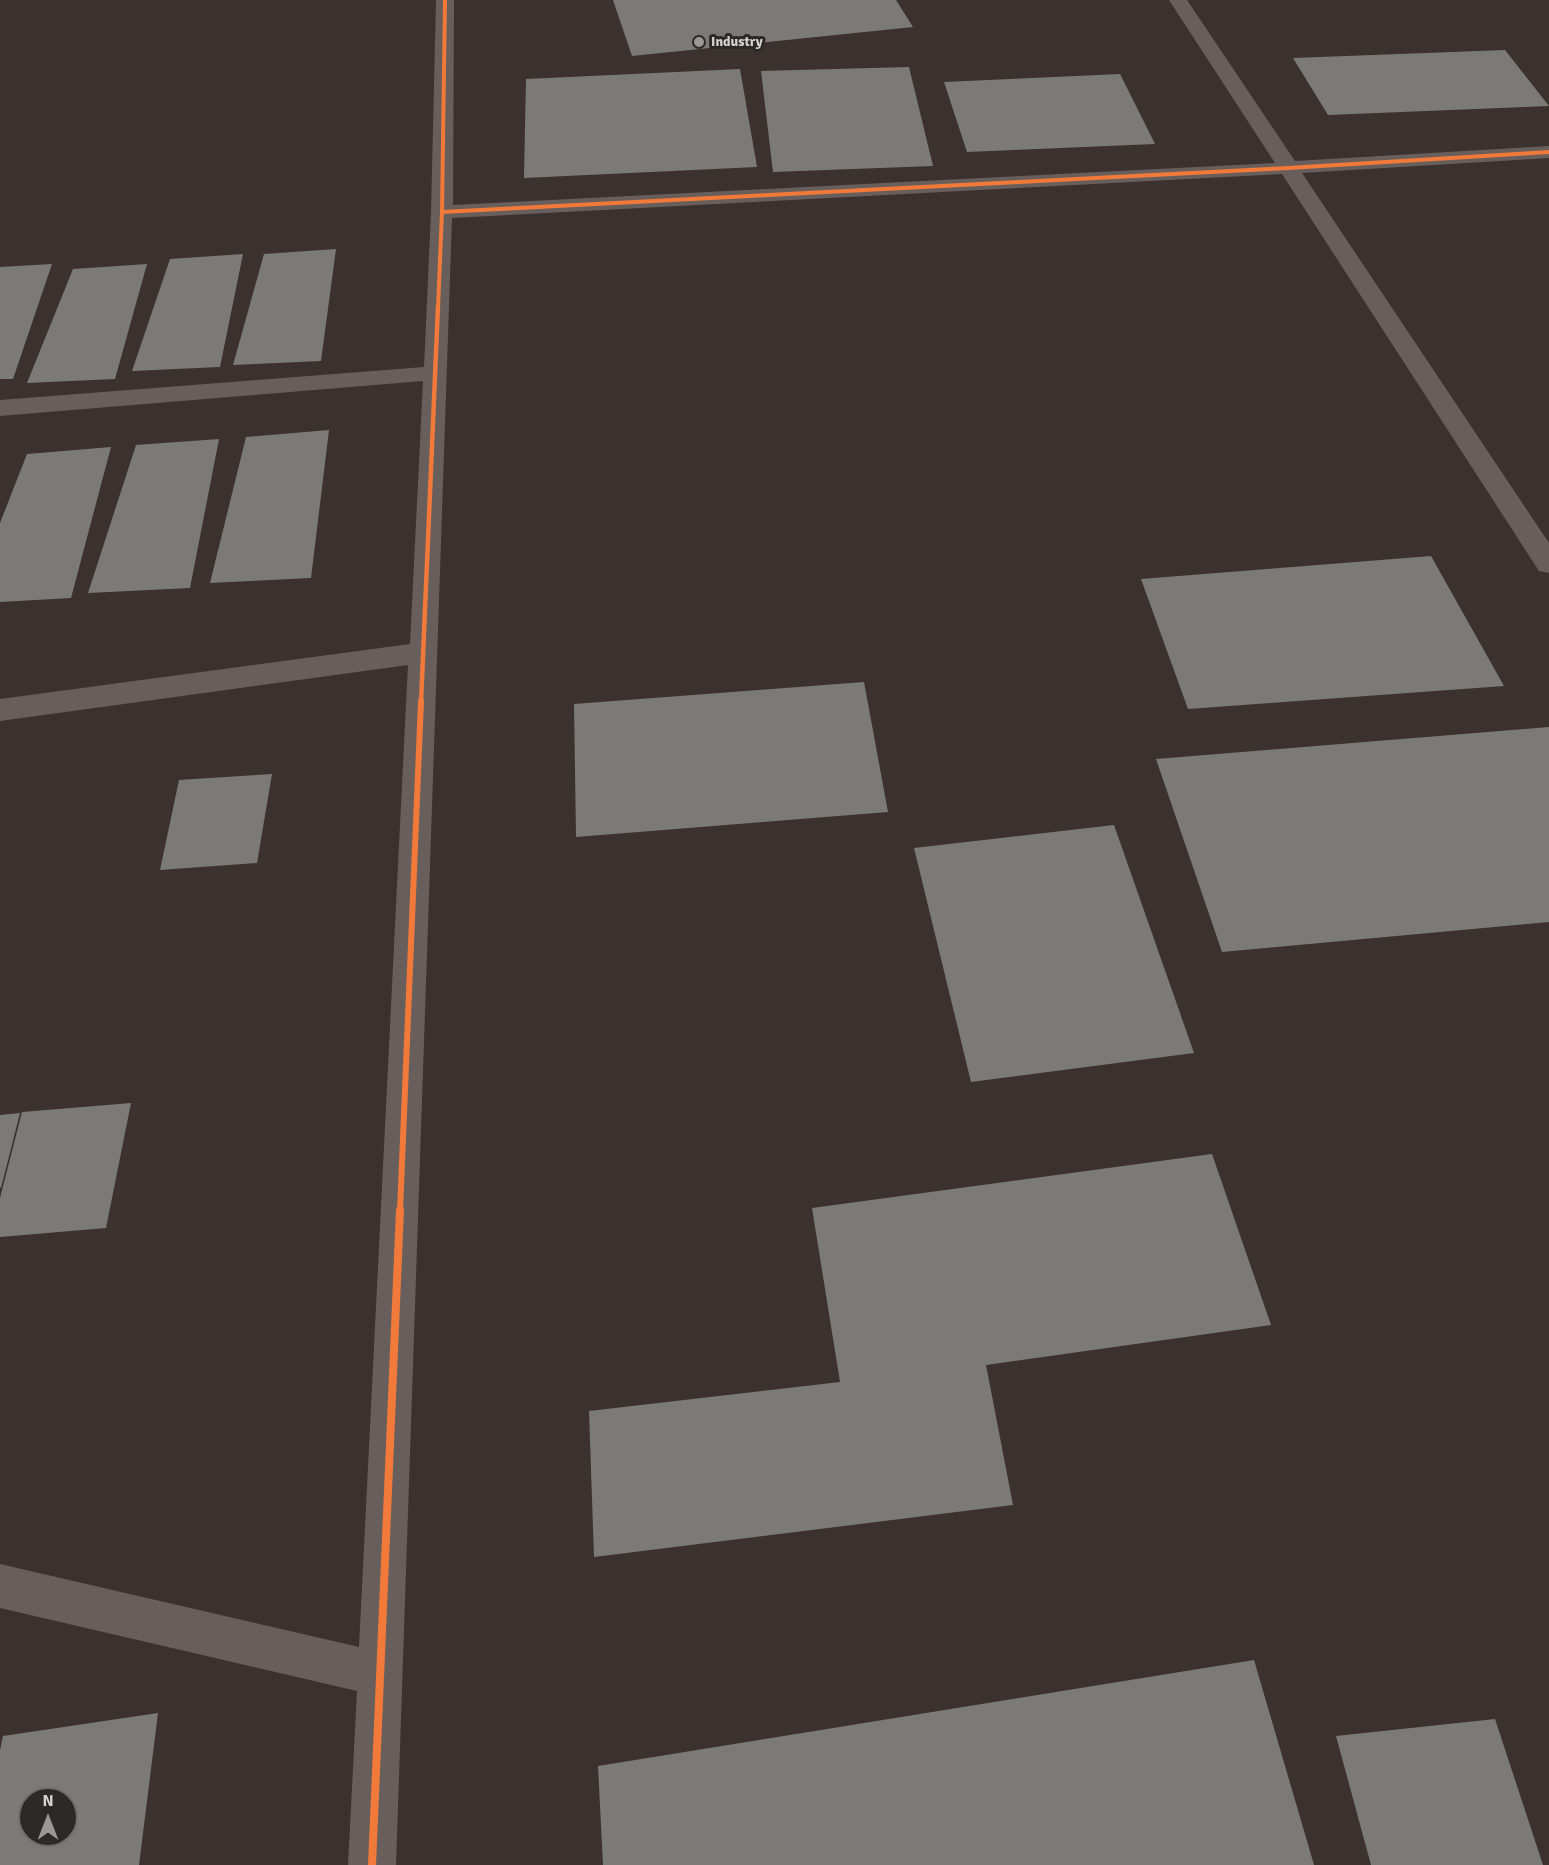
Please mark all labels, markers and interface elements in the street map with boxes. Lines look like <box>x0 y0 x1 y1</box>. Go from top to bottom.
place label: Industry <box>711 34 763 50</box>
marker: Industry <box>692 35 706 49</box>
north arrow <box>18 1787 78 1847</box>
text: N <box>42 1791 54 1811</box>

